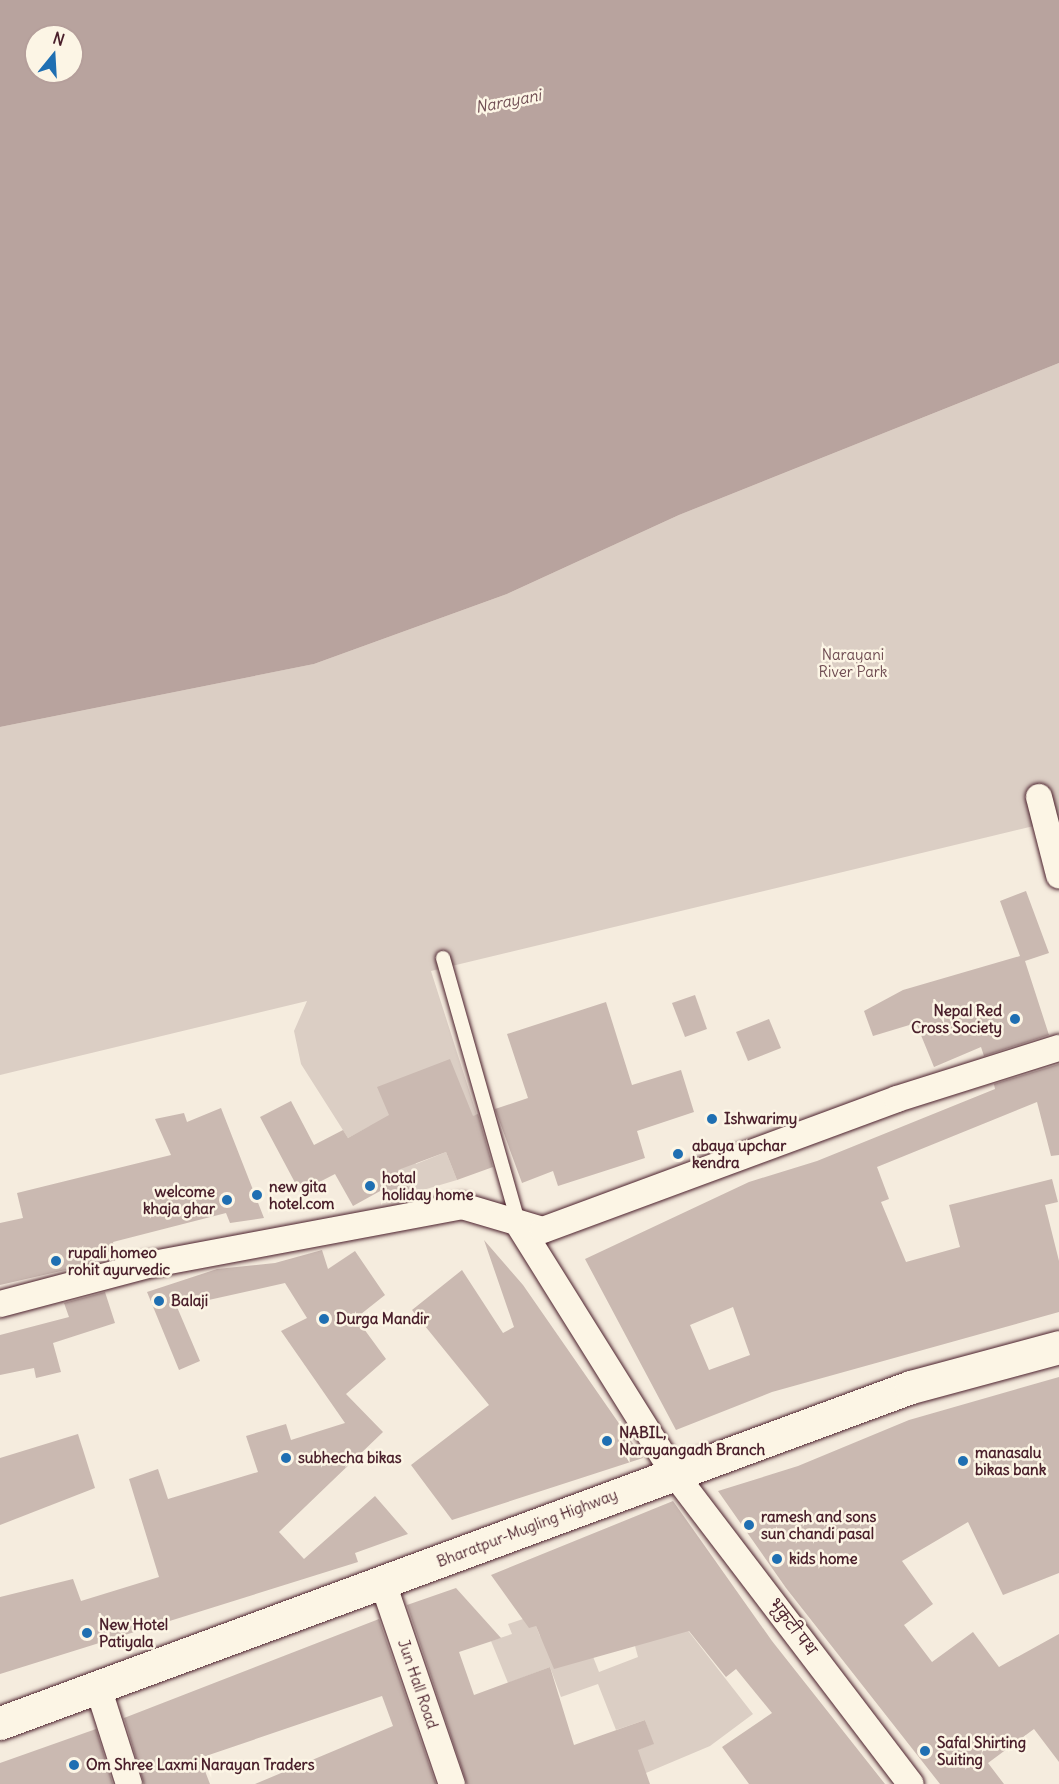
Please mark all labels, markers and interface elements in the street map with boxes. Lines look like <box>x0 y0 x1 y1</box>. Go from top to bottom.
north arrow <box>24 24 84 84</box>
text: N <box>51 28 67 50</box>
water label: Narayani <box>474 85 542 117</box>
park label: Narayani River Park <box>819 645 887 680</box>
place label: Nepal Red Cross Society <box>911 1001 1002 1036</box>
marker: Nepal Red Cross Society <box>1006 1010 1024 1028</box>
place label: Ishwarimy <box>724 1110 797 1128</box>
marker: Ishwarimy <box>705 1112 719 1126</box>
place label: abaya upchar kendra <box>692 1136 786 1171</box>
marker: abaya upchar kendra <box>669 1145 687 1163</box>
place label: hotal holiday home <box>382 1168 474 1203</box>
place label: new gita hotel.com <box>269 1177 335 1212</box>
marker: hotal holiday home <box>363 1179 377 1193</box>
place label: welcome khaja ghar <box>143 1182 215 1217</box>
marker: new gita hotel.com <box>250 1188 264 1202</box>
marker: welcome khaja ghar <box>220 1193 234 1207</box>
place label: rupali homeo rohit ayurvedic <box>68 1243 170 1278</box>
marker: rupali homeo rohit ayurvedic <box>49 1254 63 1268</box>
place label: Balaji <box>171 1292 208 1310</box>
marker: Balaji <box>152 1294 166 1308</box>
place label: Durga Mandir <box>336 1310 429 1328</box>
marker: Durga Mandir <box>317 1312 331 1326</box>
place label: NABIL, Narayangadh Branch <box>619 1423 765 1458</box>
marker: NABIL, Narayangadh Branch <box>600 1434 614 1448</box>
place label: manasalu bikas bank <box>975 1443 1046 1478</box>
place label: subhecha bikas <box>298 1449 402 1467</box>
marker: subhecha bikas <box>279 1451 293 1465</box>
marker: manasalu bikas bank <box>956 1454 970 1468</box>
street label: Bharatpur-Mugling Highway <box>434 1485 620 1571</box>
place label: ramesh and sons sun chandi pasal <box>761 1507 876 1542</box>
marker: ramesh and sons sun chandi pasal <box>742 1518 756 1532</box>
place label: kids home <box>789 1550 858 1568</box>
marker: kids home <box>770 1552 784 1566</box>
street label: भृकुटी पथ <box>766 1595 820 1659</box>
place label: New Hotel Patiyala <box>99 1615 168 1650</box>
marker: New Hotel Patiyala <box>80 1626 94 1640</box>
street label: Jun Hall Road <box>394 1637 442 1731</box>
place label: Safal Shirting Suiting <box>937 1733 1026 1768</box>
marker: Safal Shirting Suiting <box>918 1744 932 1758</box>
place label: Om Shree Laxmi Narayan Traders <box>86 1756 314 1774</box>
marker: Om Shree Laxmi Narayan Traders <box>67 1758 81 1772</box>

